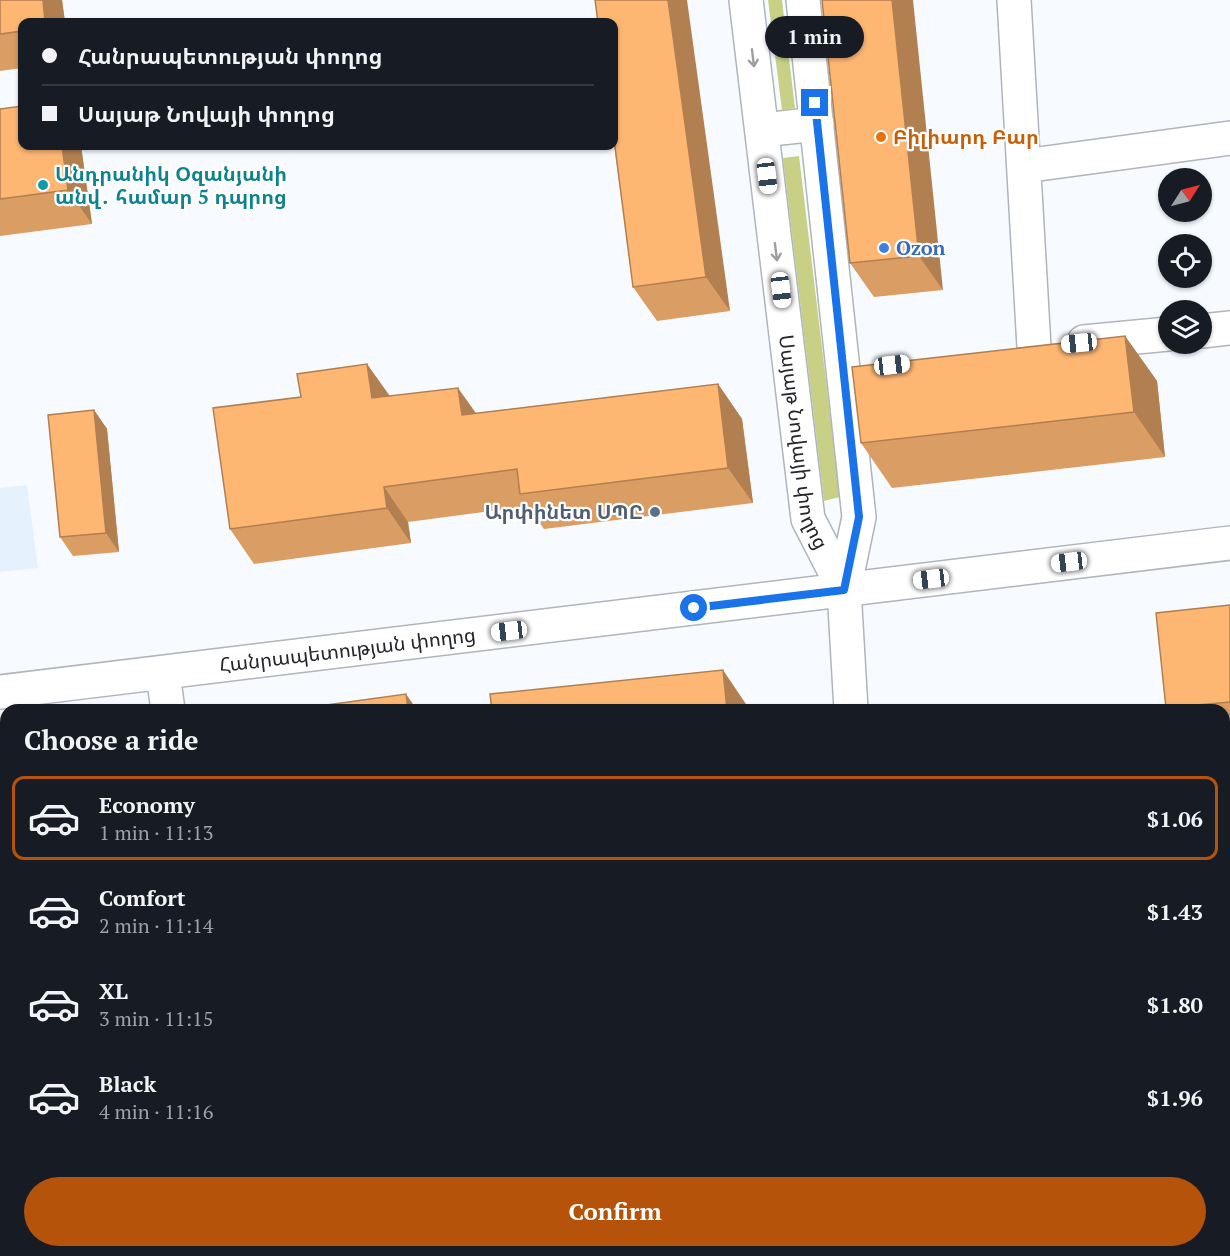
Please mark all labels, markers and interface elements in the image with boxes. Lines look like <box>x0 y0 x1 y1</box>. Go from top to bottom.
callout: 1 min <box>766 16 864 58</box>
text: 1 min <box>787 23 842 50</box>
text: Հանրապետության փողոց <box>78 41 383 70</box>
one-way arrow <box>748 48 759 68</box>
route end <box>801 89 828 116</box>
text: Սայաթ Նովայի փողոց <box>78 99 335 128</box>
place label: Բիլիարդ Բար <box>893 123 1039 150</box>
marker: Բիլիարդ Բար <box>874 130 888 144</box>
car <box>756 157 778 195</box>
place label: Անդրանիկ Օզանյանի անվ․ համար 5 դպրոց <box>55 160 287 210</box>
north arrow <box>1158 168 1212 222</box>
map controls <box>1158 168 1212 354</box>
marker: Անդրանիկ Օզանյանի անվ․ համար 5 դպրոց <box>36 178 50 192</box>
place label: Ozon <box>896 234 946 261</box>
button: locate <box>1158 234 1212 288</box>
one-way arrow <box>771 241 782 261</box>
marker: Ozon <box>877 241 891 255</box>
car <box>770 271 792 309</box>
button: layers <box>1158 300 1212 354</box>
car <box>1060 332 1098 354</box>
street label: Սայաթ Նովայի փողոց <box>773 333 835 554</box>
car <box>873 354 911 376</box>
place label: Արփինետ ՍՊԸ <box>484 498 643 525</box>
marker: Արփինետ ՍՊԸ <box>648 505 662 519</box>
car <box>1050 551 1088 573</box>
car <box>912 568 950 590</box>
route start <box>680 594 707 621</box>
street label: Հանրապետության փողոց <box>218 620 477 678</box>
car <box>490 620 528 642</box>
text: Choose a ride <box>24 722 199 758</box>
text: Economy <box>99 790 195 819</box>
icon: car <box>27 791 81 845</box>
text: $1.06 <box>1147 804 1203 833</box>
text: 1 min · 11:13 <box>99 819 213 846</box>
text: Comfort <box>99 883 185 912</box>
icon: car <box>27 884 81 938</box>
text: $1.43 <box>1147 897 1203 926</box>
text: 2 min · 11:14 <box>99 912 213 939</box>
text: XL <box>99 976 128 1005</box>
icon: car <box>27 977 81 1031</box>
text: $1.80 <box>1147 990 1203 1019</box>
text: 3 min · 11:15 <box>99 1005 213 1032</box>
text: Black <box>99 1069 156 1098</box>
icon: car <box>27 1070 81 1124</box>
text: $1.96 <box>1147 1083 1203 1112</box>
text: 4 min · 11:16 <box>99 1098 213 1125</box>
button: Confirm <box>24 1177 1206 1246</box>

